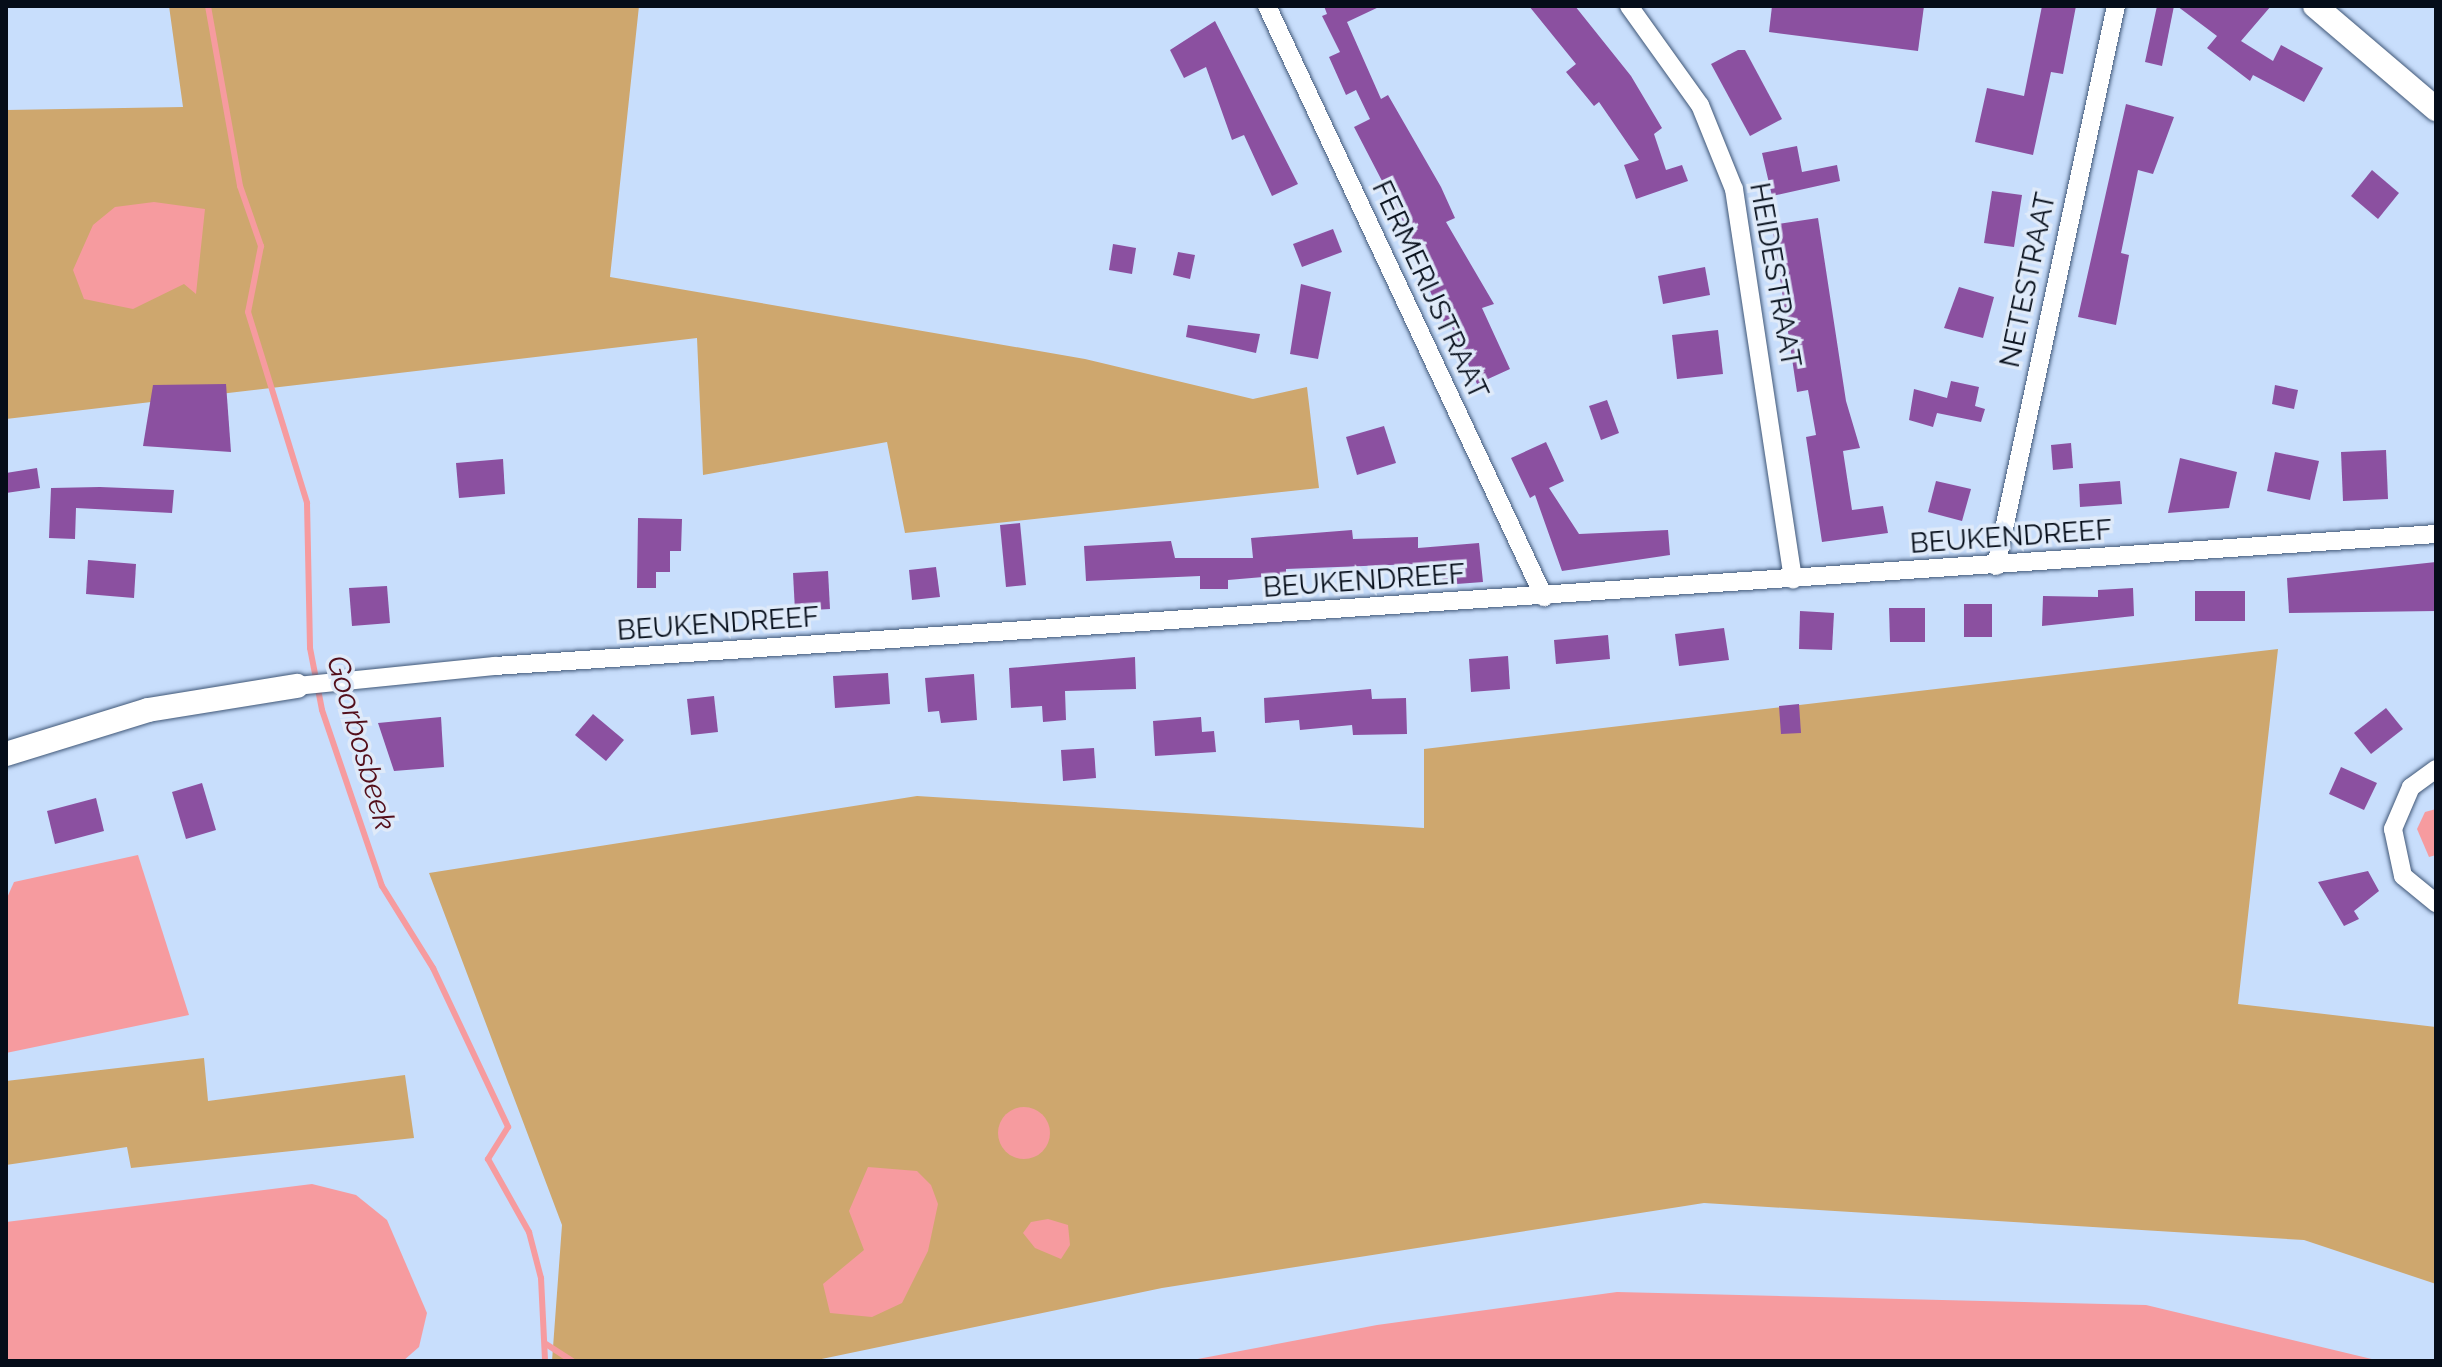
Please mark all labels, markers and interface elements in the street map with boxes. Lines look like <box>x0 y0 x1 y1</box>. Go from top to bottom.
street label: FERMERIJSTRAAT <box>1365 175 1495 405</box>
street label: HEIDESTRAAT <box>1742 180 1808 370</box>
street label: NETESTRAAT <box>1993 189 2063 371</box>
street label: BEUKENDREEF <box>1909 513 2113 561</box>
street label: BEUKENDREEF <box>1262 557 1466 605</box>
street label: BEUKENDREEF <box>616 600 820 648</box>
water label: Goorbosbeek <box>319 651 403 835</box>

